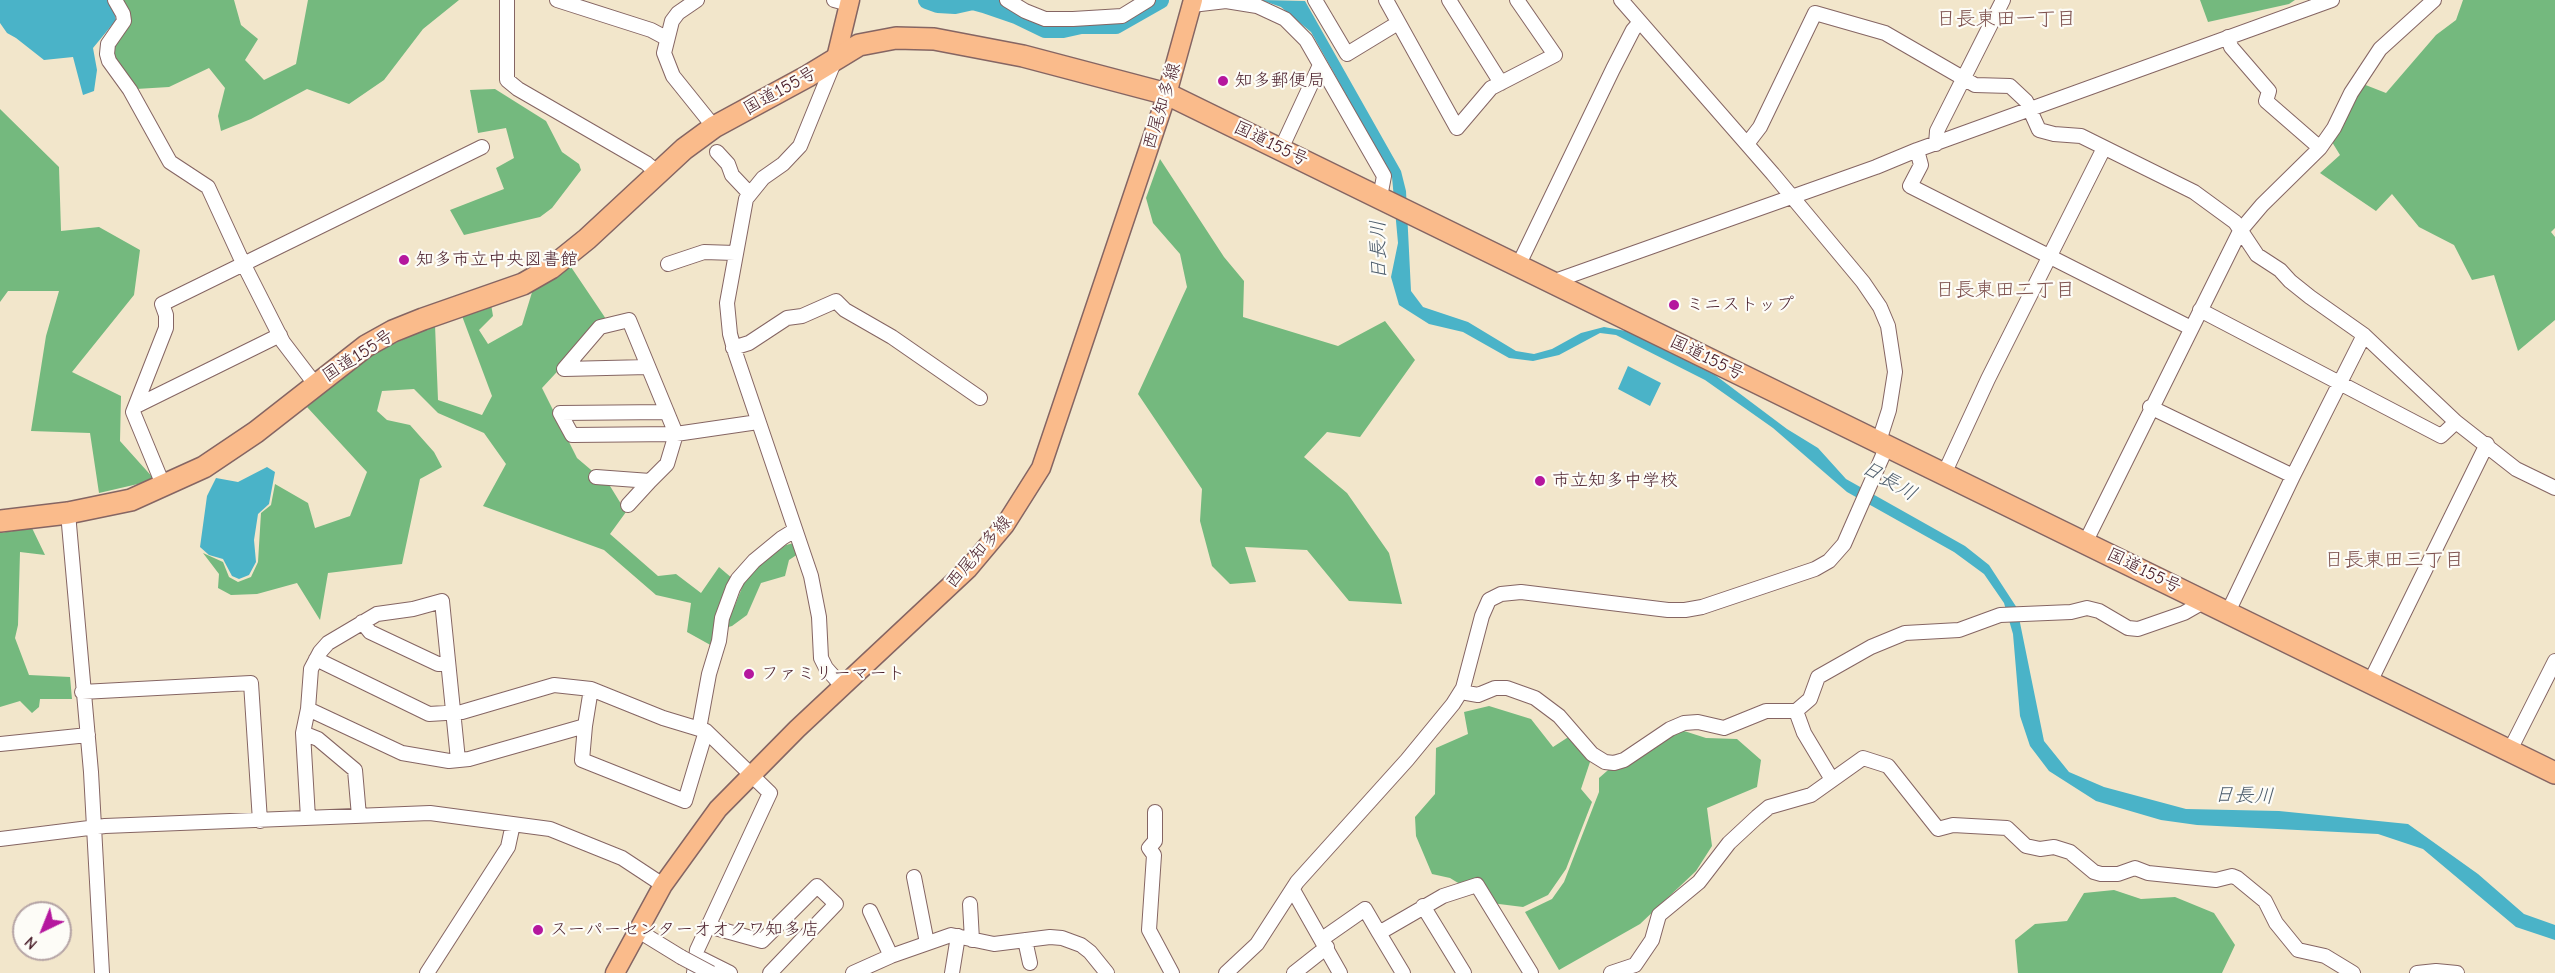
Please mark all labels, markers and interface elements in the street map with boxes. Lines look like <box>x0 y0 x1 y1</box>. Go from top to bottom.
district label: 日長東田一丁目 <box>1936 7 2076 31</box>
street label: 西尾知多線 <box>1139 60 1185 152</box>
street label: 国道155号 <box>739 62 821 120</box>
place label: 知多郵便局 <box>1235 70 1325 92</box>
marker: 知多郵便局 <box>1216 74 1230 88</box>
street label: 国道155号 <box>1230 117 1312 171</box>
water label: 日長川 <box>1366 220 1392 280</box>
place label: 知多市立中央図書館 <box>416 249 578 271</box>
marker: 知多市立中央図書館 <box>397 253 411 267</box>
district label: 日長東田二丁目 <box>1935 278 2075 302</box>
place label: ミニストップ <box>1686 294 1794 316</box>
marker: ミニストップ <box>1667 298 1681 312</box>
street label: 国道155号 <box>318 325 398 387</box>
street label: 国道155号 <box>1666 331 1748 385</box>
water label: 日長川 <box>1857 456 1921 506</box>
place label: 市立知多中学校 <box>1552 470 1678 492</box>
marker: 市立知多中学校 <box>1533 474 1547 488</box>
street label: 西尾知多線 <box>941 511 1017 593</box>
street label: 国道155号 <box>2103 544 2185 598</box>
district label: 日長東田三丁目 <box>2324 548 2464 572</box>
place label: ファミリーマート <box>761 663 905 685</box>
marker: ファミリーマート <box>742 667 756 681</box>
water label: 日長川 <box>2214 783 2274 809</box>
north arrow <box>12 901 72 961</box>
place label: スーパーセンターオオクワ知多店 <box>550 919 819 941</box>
marker: スーパーセンターオオクワ知多店 <box>531 923 545 937</box>
text: N <box>21 933 41 953</box>

